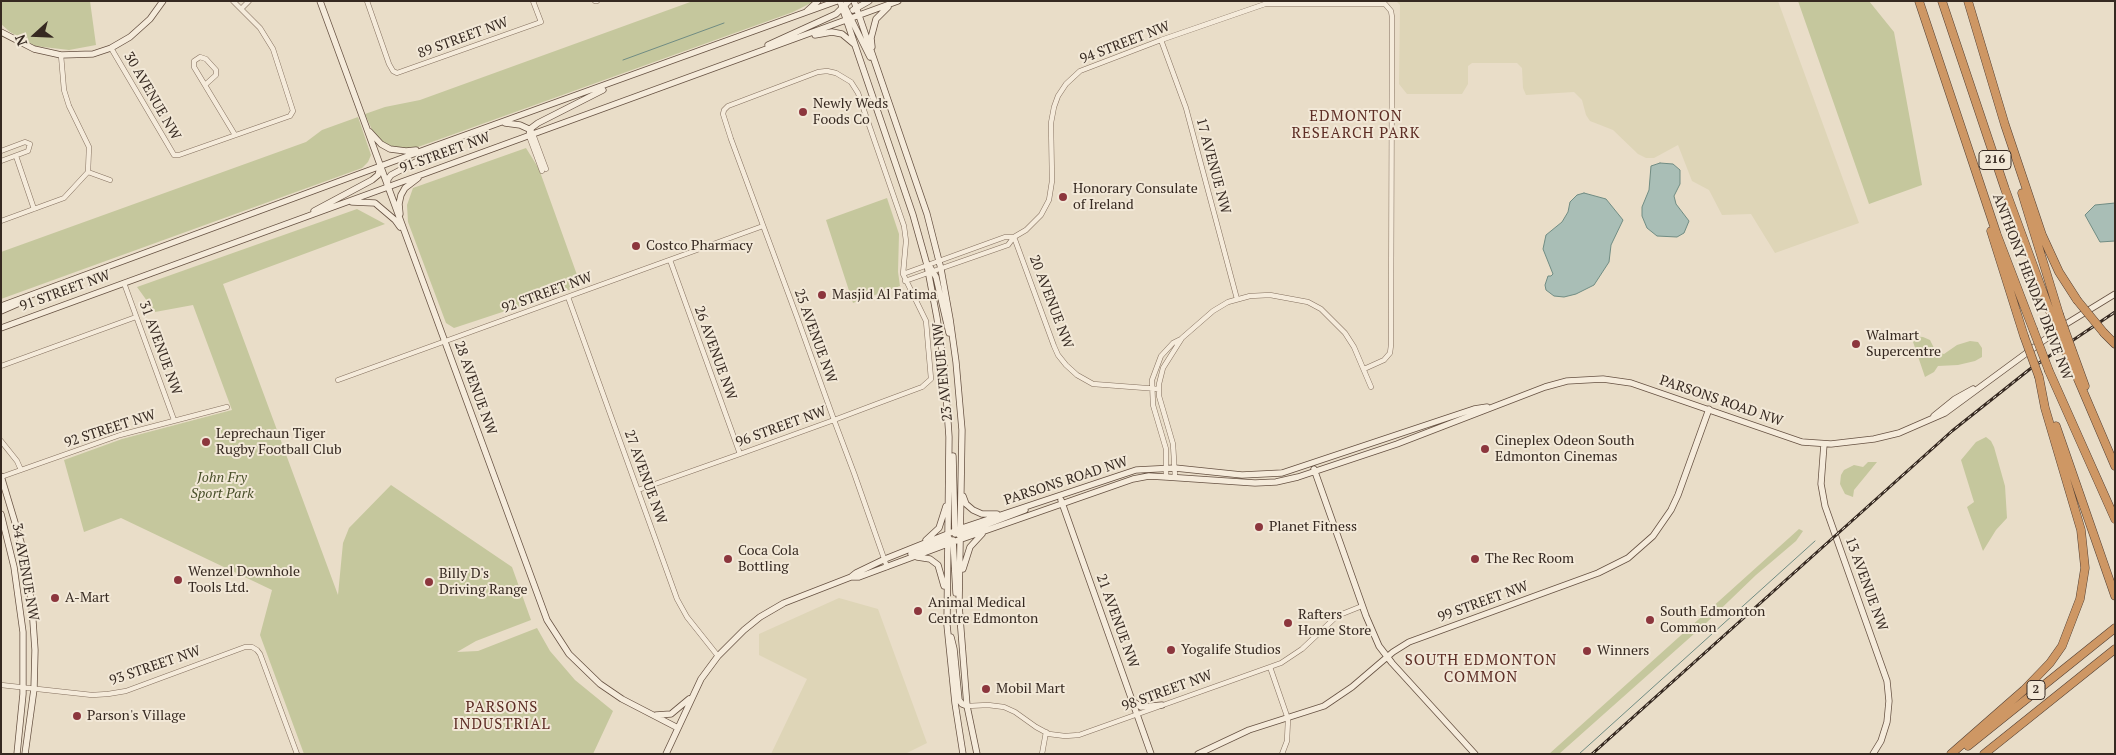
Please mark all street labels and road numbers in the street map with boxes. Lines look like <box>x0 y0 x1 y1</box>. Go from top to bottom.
street label: 89 STREET NW <box>415 14 511 62</box>
street label: 94 STREET NW <box>1078 18 1172 68</box>
street label: 30 AVENUE NW <box>120 49 184 143</box>
street label: 17 AVENUE NW <box>1192 116 1234 216</box>
street label: 91 STREET NW <box>397 129 493 177</box>
road number: 216 <box>1979 150 2011 170</box>
street label: ANTHONY HENDAY DRIVE NW <box>1989 191 2075 383</box>
street label: 20 AVENUE NW <box>1025 253 1077 351</box>
street label: 91 STREET NW <box>17 267 113 315</box>
street label: 92 STREET NW <box>499 269 595 317</box>
street label: 25 AVENUE NW <box>790 287 840 385</box>
street label: 31 AVENUE NW <box>135 299 185 397</box>
street label: 26 AVENUE NW <box>690 304 740 402</box>
street label: 23 AVENUE NW <box>929 322 957 422</box>
street label: 28 AVENUE NW <box>450 339 500 437</box>
street label: PARSONS ROAD NW <box>1657 372 1785 430</box>
street label: 96 STREET NW <box>733 403 829 451</box>
street label: 92 STREET NW <box>62 406 158 452</box>
street label: 27 AVENUE NW <box>620 428 670 526</box>
street label: PARSONS ROAD NW <box>1002 453 1130 509</box>
street label: 34 AVENUE NW <box>8 522 42 622</box>
street label: 13 AVENUE NW <box>1841 535 1891 633</box>
street label: 21 AVENUE NW <box>1092 572 1142 670</box>
street label: 99 STREET NW <box>1435 578 1531 626</box>
street label: 93 STREET NW <box>107 643 203 689</box>
street label: 98 STREET NW <box>1119 667 1215 715</box>
road number: 2 <box>2027 680 2045 700</box>

